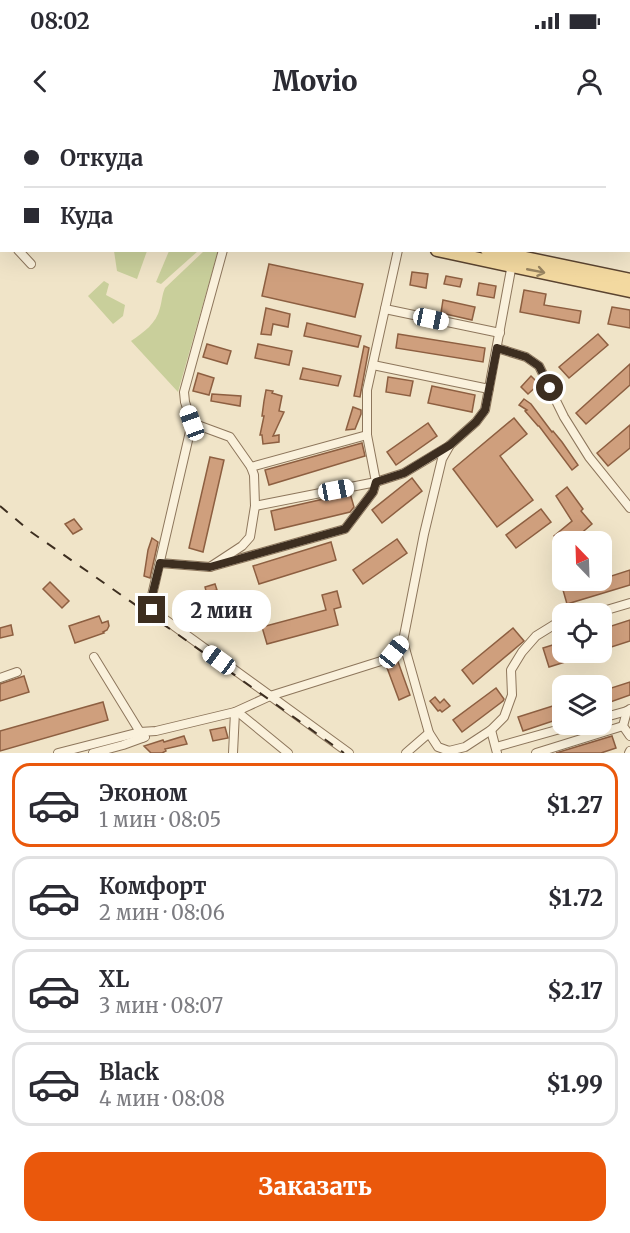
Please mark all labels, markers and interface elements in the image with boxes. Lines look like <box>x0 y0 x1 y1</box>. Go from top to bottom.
text: 08:02 <box>30 7 90 35</box>
text: Movio <box>272 64 358 98</box>
icon: back <box>24 65 57 98</box>
icon: person <box>573 65 606 98</box>
text: Откуда <box>60 144 143 172</box>
text: Куда <box>60 202 113 230</box>
one-way arrow <box>525 266 545 277</box>
car <box>412 306 450 332</box>
route start <box>536 374 563 401</box>
car <box>177 403 207 443</box>
car <box>317 478 355 502</box>
north arrow <box>552 531 612 591</box>
map controls <box>552 531 612 735</box>
callout: 2 мин <box>173 589 272 631</box>
route end <box>138 596 165 623</box>
text: 2 мин <box>191 598 252 623</box>
button: locate <box>552 603 612 663</box>
car <box>376 632 412 672</box>
car <box>199 642 239 678</box>
button: layers <box>552 675 612 735</box>
icon: car <box>27 778 81 832</box>
text: Эконом <box>99 779 187 807</box>
text: $1.27 <box>546 791 603 819</box>
text: 1 мин · 08:05 <box>99 807 221 832</box>
icon: car <box>27 871 81 925</box>
text: Комфорт <box>99 872 207 900</box>
text: $1.72 <box>548 884 603 912</box>
text: 2 мин · 08:06 <box>99 900 225 925</box>
icon: car <box>27 964 81 1018</box>
text: XL <box>99 965 129 993</box>
text: $2.17 <box>547 977 603 1005</box>
text: 3 мин · 08:07 <box>99 993 223 1018</box>
icon: car <box>27 1057 81 1111</box>
text: Black <box>99 1058 159 1086</box>
text: $1.99 <box>546 1070 603 1098</box>
text: 4 мин · 08:08 <box>99 1086 225 1111</box>
button: Заказать <box>24 1152 606 1221</box>

